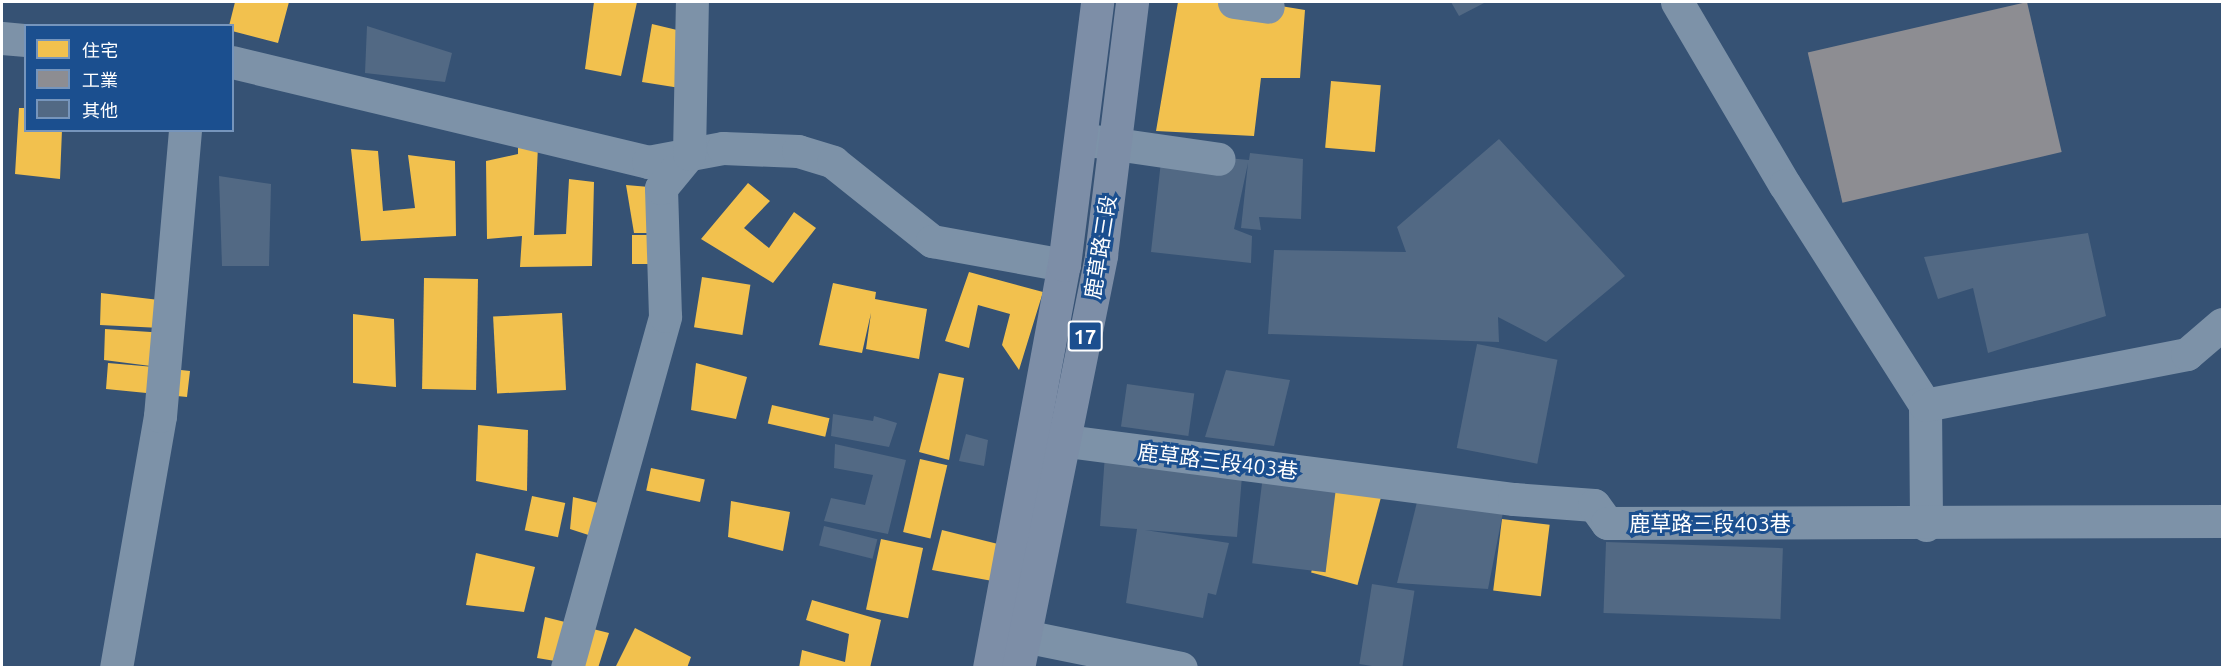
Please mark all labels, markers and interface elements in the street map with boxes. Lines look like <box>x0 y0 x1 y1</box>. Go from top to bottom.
legend <box>24 24 234 132</box>
text: 住宅 <box>82 40 118 60</box>
text: 工業 <box>82 70 118 90</box>
text: 其他 <box>82 100 118 120</box>
street label: 鹿草路三段 <box>1079 193 1121 301</box>
road number: 17 <box>1067 319 1103 353</box>
street label: 鹿草路三段403巷 <box>1136 439 1300 483</box>
street label: 鹿草路三段403巷 <box>1629 510 1791 536</box>

